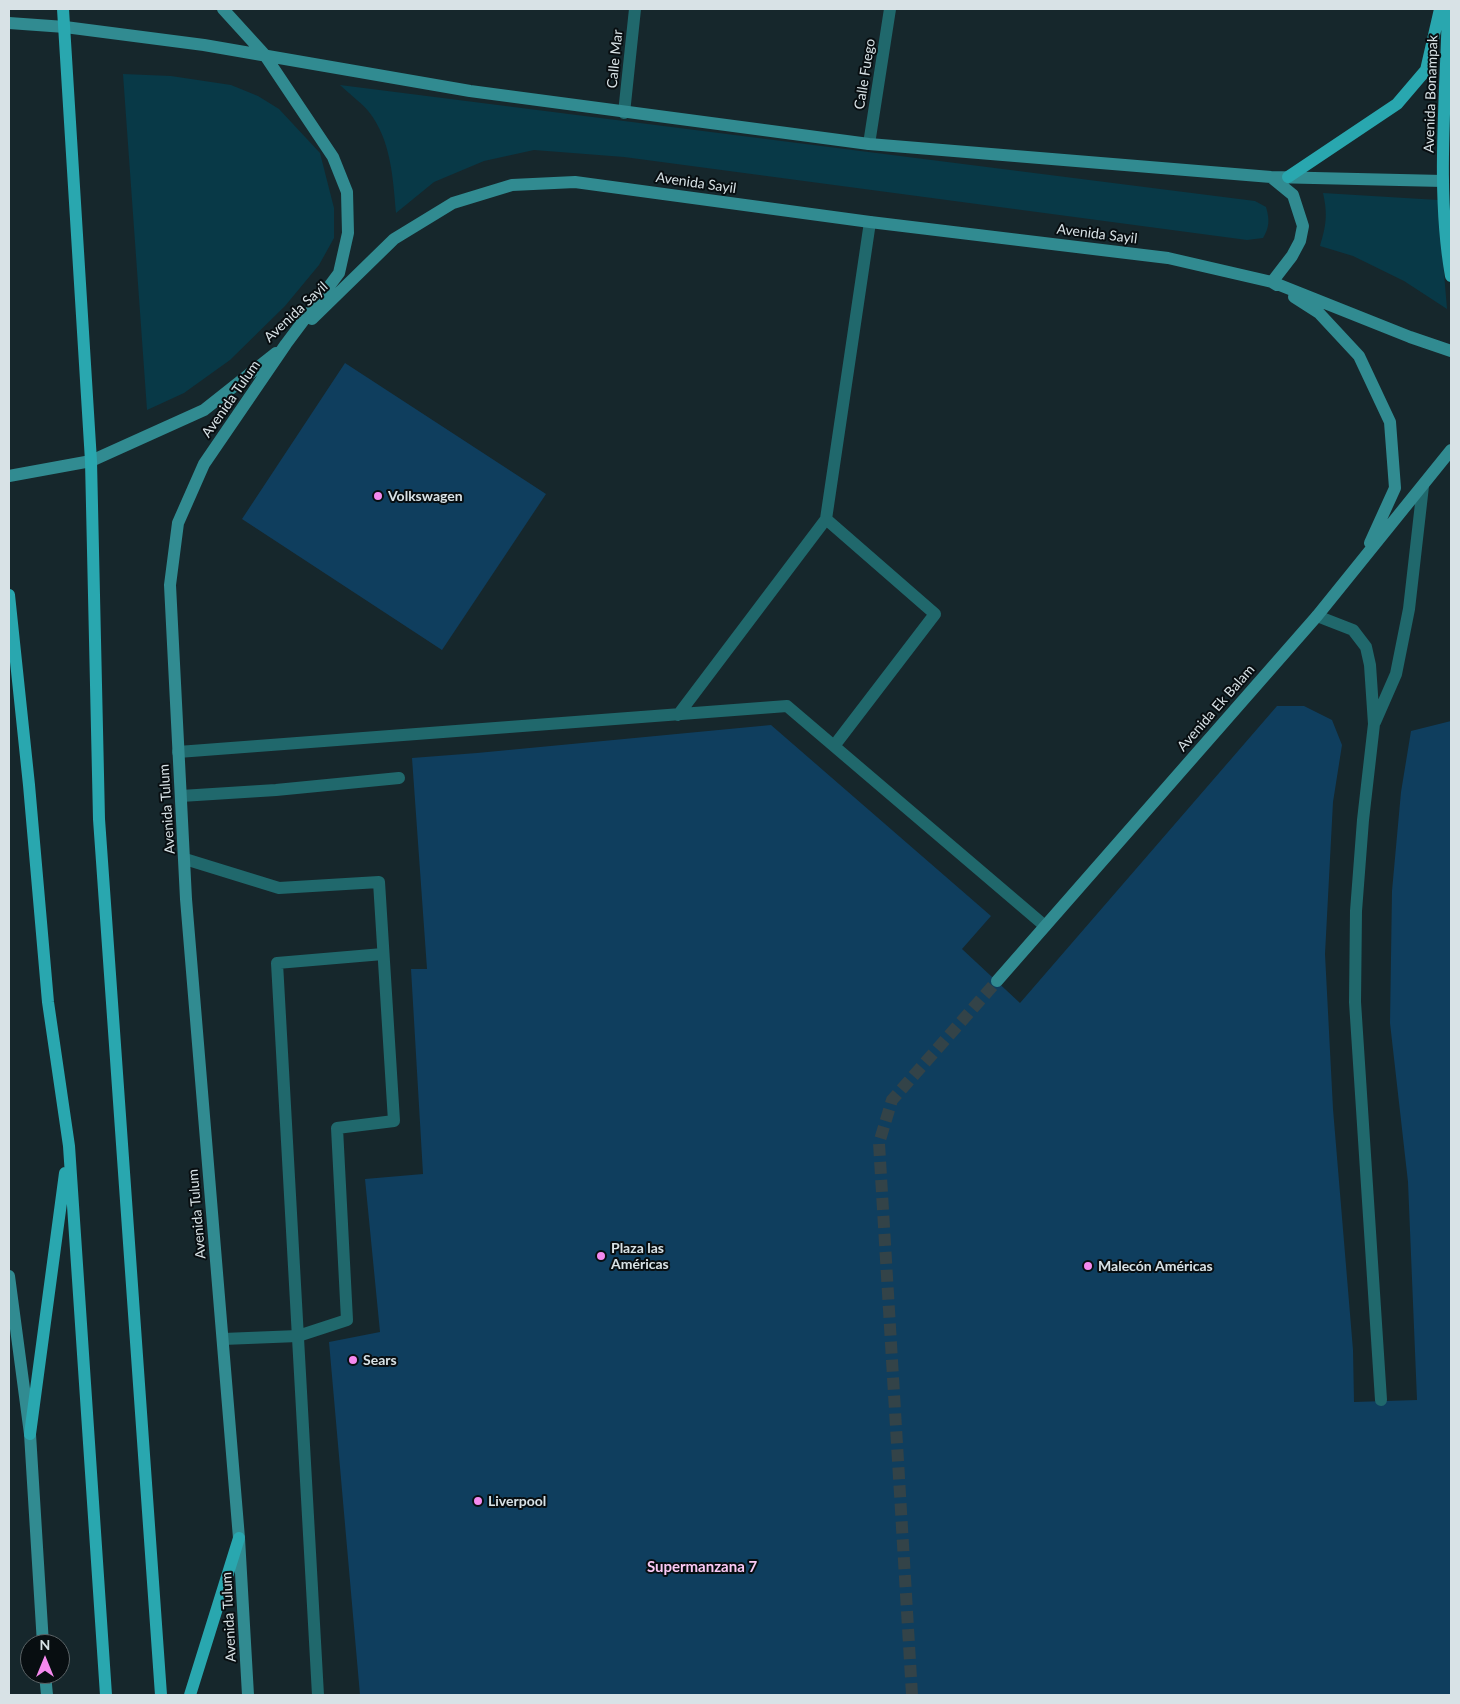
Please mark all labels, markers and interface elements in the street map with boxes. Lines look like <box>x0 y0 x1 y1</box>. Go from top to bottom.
street label: Calle Mar <box>604 29 626 89</box>
street label: Avenida Bonampak <box>1421 35 1441 153</box>
street label: Calle Fuego <box>851 37 879 111</box>
street label: Avenida Sayil <box>655 169 737 197</box>
street label: Avenida Sayil <box>1056 221 1138 247</box>
street label: Avenida Sayil <box>261 278 331 346</box>
street label: Avenida Tulum <box>198 357 264 441</box>
place label: Volkswagen <box>388 488 463 504</box>
marker: Volkswagen <box>372 490 384 502</box>
street label: Avenida Ek Balam <box>1174 661 1258 755</box>
street label: Avenida Tulum <box>155 763 179 855</box>
street label: Avenida Tulum <box>185 1168 209 1260</box>
place label: Plaza las Américas <box>611 1240 669 1272</box>
marker: Plaza las Américas <box>595 1250 607 1262</box>
place label: Malecón Américas <box>1098 1258 1213 1274</box>
marker: Malecón Américas <box>1082 1260 1094 1272</box>
place label: Sears <box>363 1352 397 1368</box>
marker: Sears <box>347 1354 359 1366</box>
place label: Liverpool <box>488 1493 546 1509</box>
marker: Liverpool <box>472 1495 484 1507</box>
district label: Supermanzana 7 <box>647 1558 757 1576</box>
street label: Avenida Tulum <box>218 1572 240 1662</box>
north arrow <box>20 1634 70 1684</box>
text: N <box>40 1636 50 1653</box>

